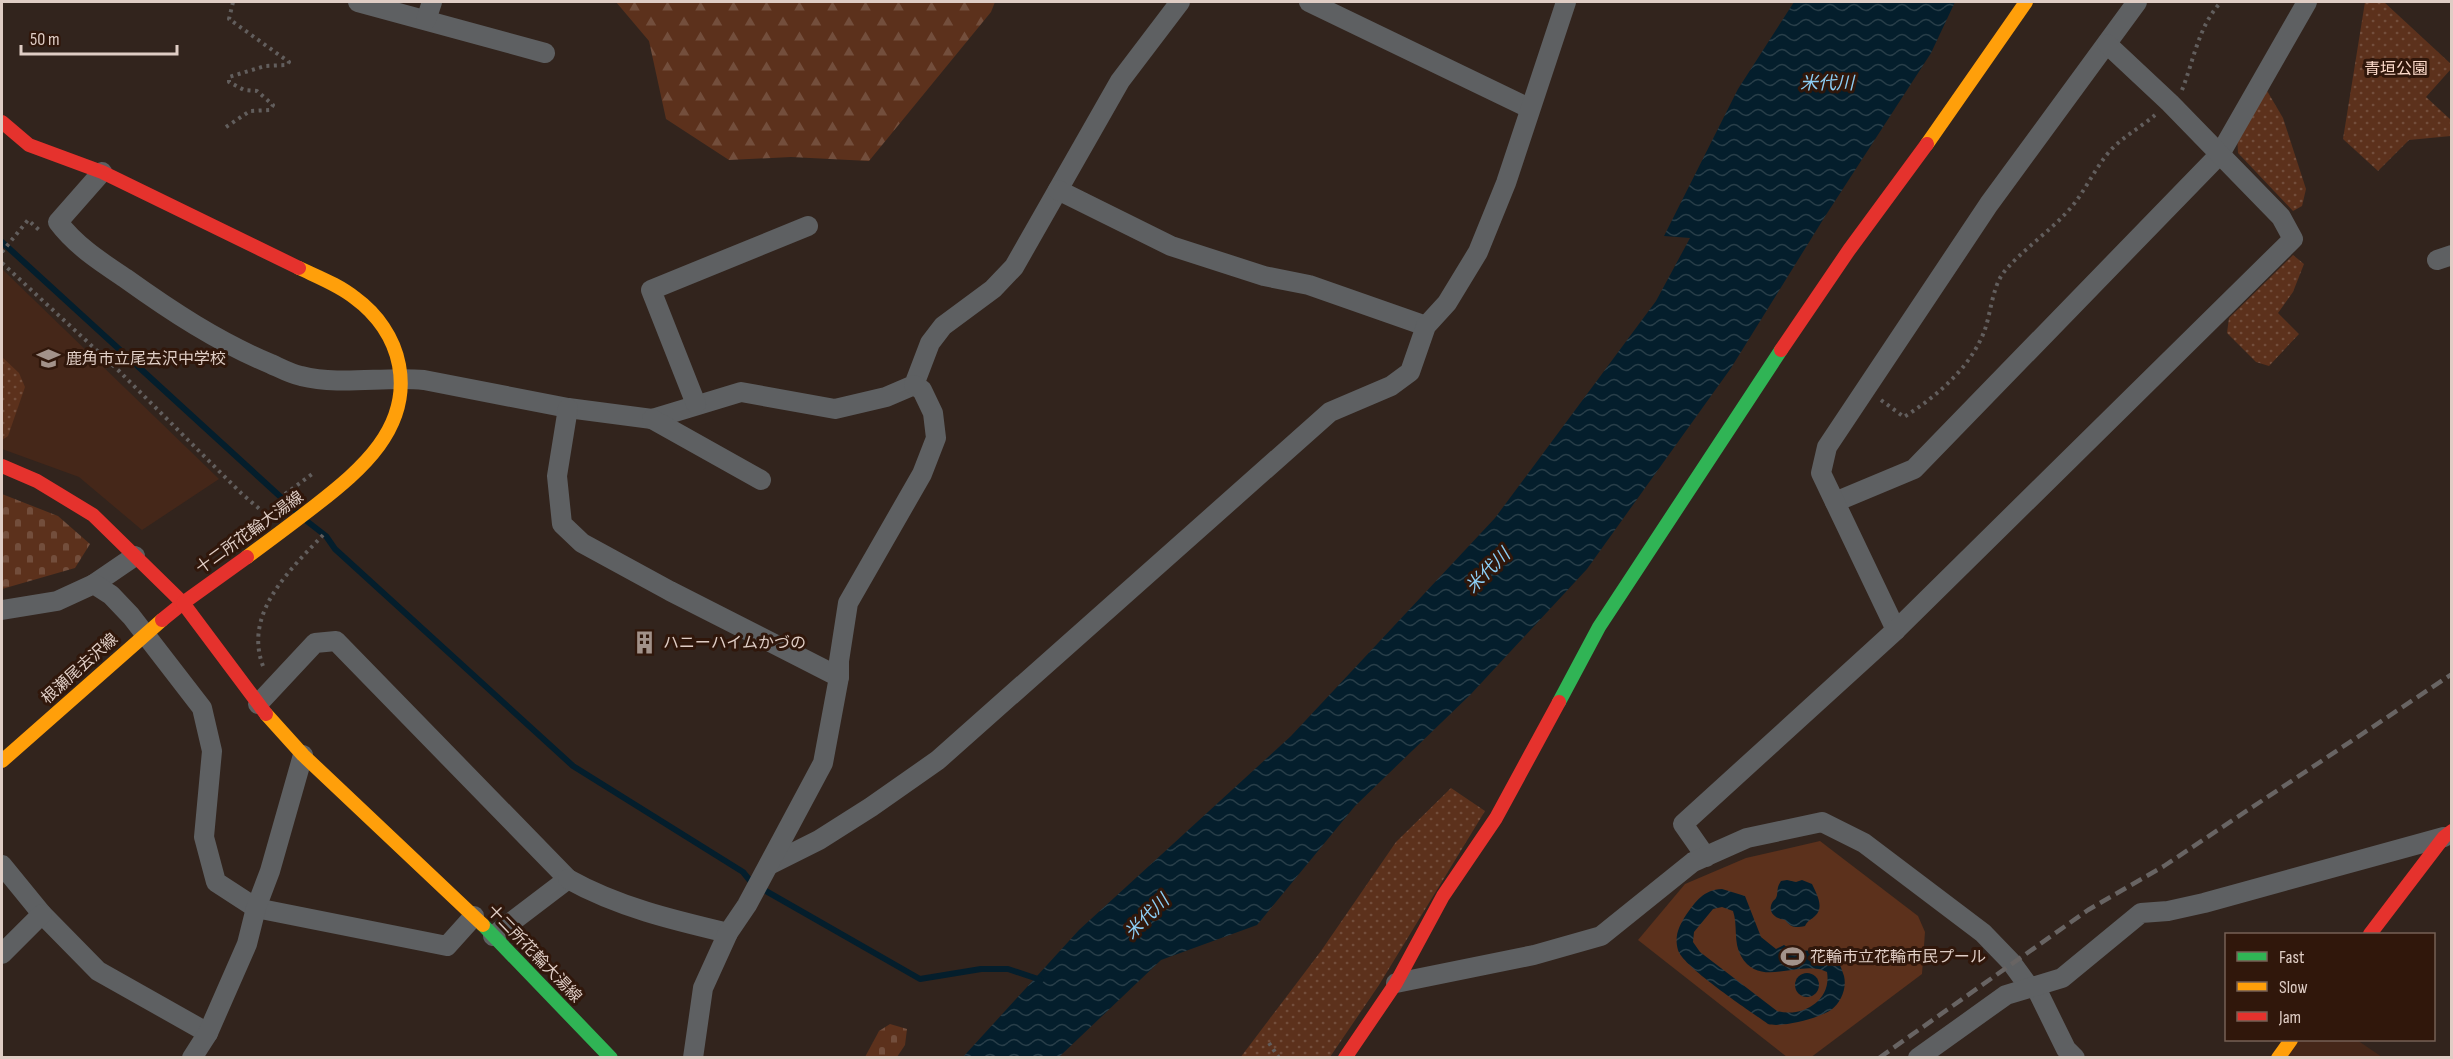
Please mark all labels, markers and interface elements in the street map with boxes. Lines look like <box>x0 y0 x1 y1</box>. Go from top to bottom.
scale bar <box>21 18 177 56</box>
text: 50 m <box>30 29 60 50</box>
park label: 青垣公園 <box>2364 60 2428 79</box>
water label: 米代川 <box>1800 73 1856 94</box>
school or university icon: 鹿角市立尾去沢中学校 <box>35 346 61 372</box>
place label: 鹿角市立尾去沢中学校 <box>66 350 226 369</box>
street label: 十二所花輪大湯線 <box>193 488 307 578</box>
water label: 米代川 <box>1461 543 1516 598</box>
street label: 根瀬尾去沢線 <box>38 630 122 708</box>
building icon: ハニーハイムかづの <box>632 630 658 656</box>
place label: ハニーハイムかづの <box>663 634 806 653</box>
water label: 米代川 <box>1120 889 1175 944</box>
street label: 十二所花輪大湯線 <box>483 901 585 1007</box>
legend <box>2225 933 2435 1041</box>
sports icon: 花輪市立花輪市民プール <box>1779 944 1805 970</box>
text: Fast <box>2279 947 2305 968</box>
place label: 花輪市立花輪市民プール <box>1810 948 1986 967</box>
text: Slow <box>2279 977 2308 998</box>
text: Jam <box>2278 1007 2301 1028</box>

